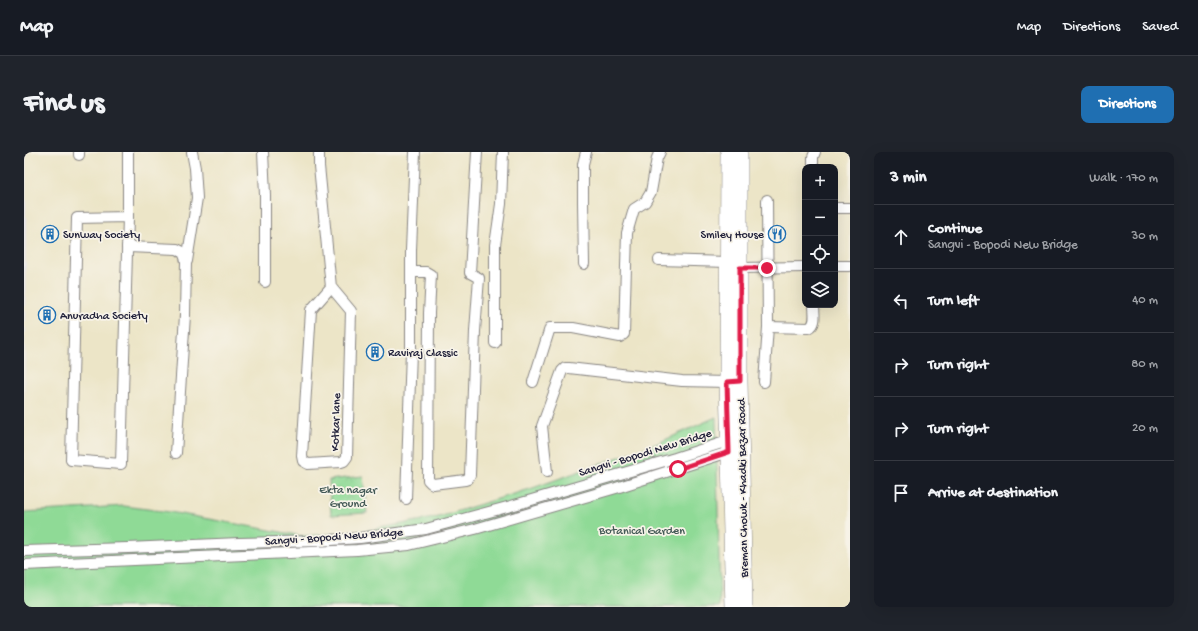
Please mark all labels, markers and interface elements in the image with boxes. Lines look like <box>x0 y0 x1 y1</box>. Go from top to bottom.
text: Map <box>20 16 53 39</box>
text: Map <box>1017 19 1041 36</box>
text: Directions <box>1063 19 1120 36</box>
text: Saved <box>1142 19 1178 36</box>
button: Directions <box>1081 86 1174 123</box>
text: Find us <box>24 88 104 121</box>
map controls <box>802 164 838 308</box>
button: + <box>802 164 838 200</box>
text: 3 min <box>890 168 927 188</box>
text: Walk · 170 m <box>1089 171 1158 186</box>
button: − <box>802 200 838 236</box>
text: Continue <box>928 220 982 238</box>
building icon: Sunway Society <box>40 224 60 244</box>
restaurant icon: Smiley House <box>767 224 787 244</box>
icon: ahead <box>890 226 912 248</box>
place label: Sunway Society <box>63 229 140 243</box>
place label: Smiley House <box>700 229 765 243</box>
text: 30 m <box>1132 229 1158 244</box>
button: locate <box>802 236 838 272</box>
text: Sangvi - Bopodi New Bridge <box>928 238 1078 253</box>
route end <box>758 259 776 277</box>
button: layers <box>802 272 838 308</box>
icon: left <box>890 290 912 312</box>
text: Turn left <box>928 292 979 310</box>
text: 40 m <box>1132 293 1158 308</box>
building icon: Anuradha Society <box>37 305 57 325</box>
place label: Anuradha Society <box>60 310 148 324</box>
building icon: Raviraj Classic <box>365 342 385 362</box>
place label: Raviraj Classic <box>388 347 458 361</box>
icon: right <box>890 354 912 376</box>
text: Turn right <box>928 356 988 374</box>
text: 80 m <box>1131 357 1158 372</box>
street label: Kotkar lane <box>329 392 345 451</box>
street label: Breman Chowk - Khadki Bazar Road <box>735 397 753 579</box>
icon: right <box>890 418 912 440</box>
text: Turn right <box>928 420 988 438</box>
text: 20 m <box>1132 421 1158 436</box>
street label: Sangvi - Bopodi New Bridge <box>577 427 715 481</box>
route start <box>669 460 687 478</box>
icon: arrive <box>890 482 912 504</box>
park label: Ekta nagar Ground <box>319 484 378 512</box>
text: Arrive at destination <box>928 484 1058 502</box>
park label: Botanical Garden <box>598 525 685 539</box>
street label: Sangvi - Bopodi New Bridge <box>265 526 404 550</box>

